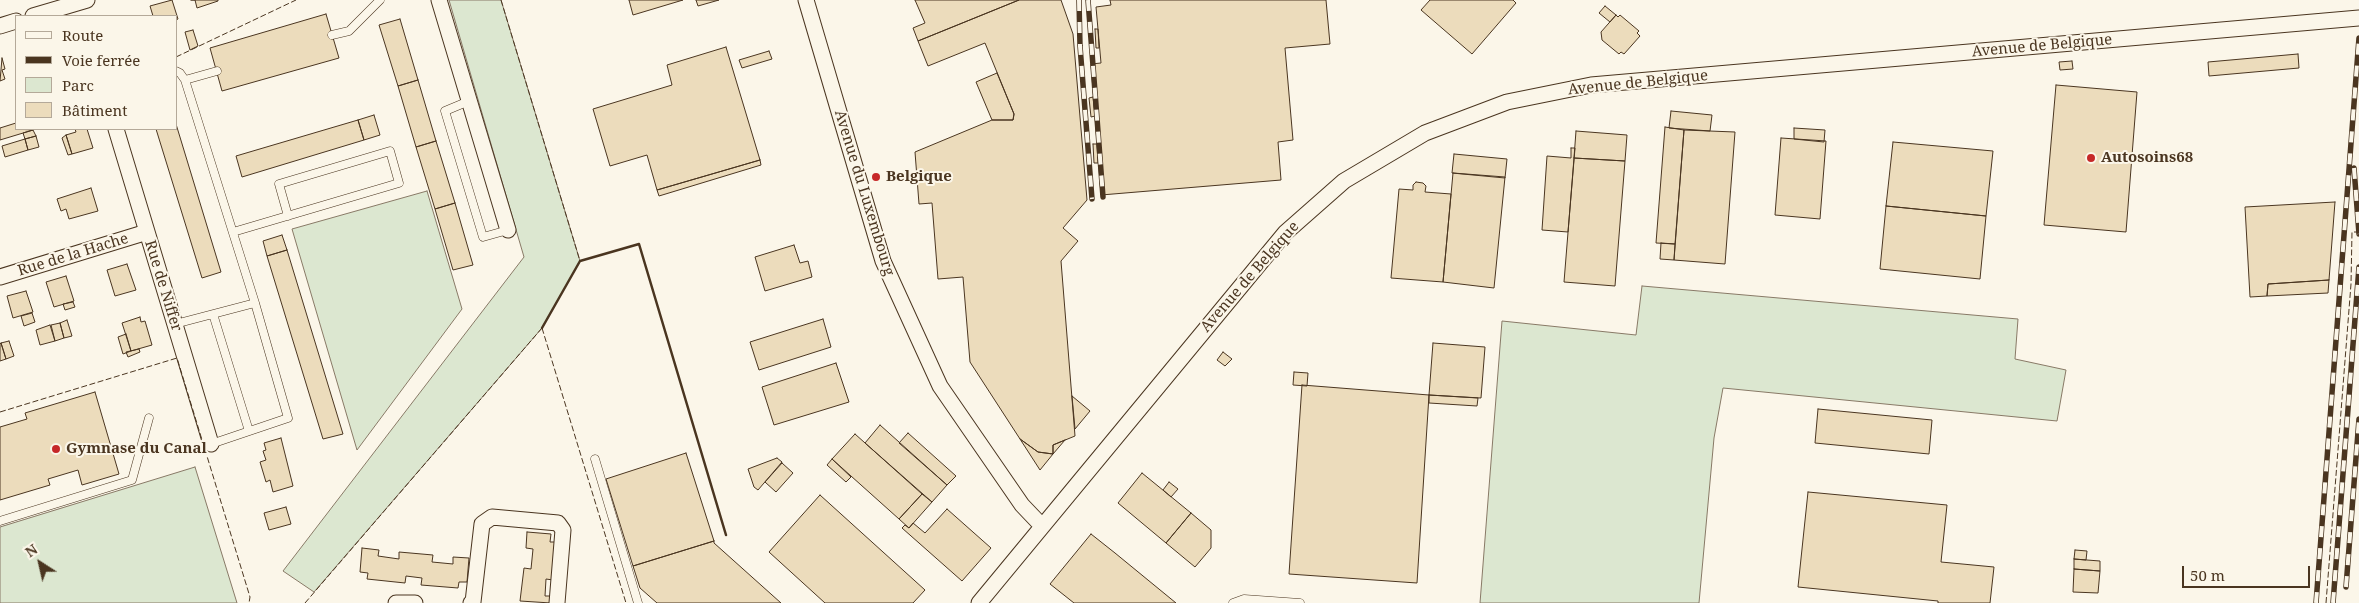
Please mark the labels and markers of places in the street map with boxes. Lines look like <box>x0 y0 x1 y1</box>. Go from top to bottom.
place label: Autosoins68 <box>2101 149 2193 167</box>
marker: Autosoins68 <box>2085 152 2097 164</box>
place label: Belgique <box>886 168 952 186</box>
marker: Belgique <box>870 171 882 183</box>
place label: Gymnase du Canal <box>66 440 207 458</box>
marker: Gymnase du Canal <box>50 443 62 455</box>

